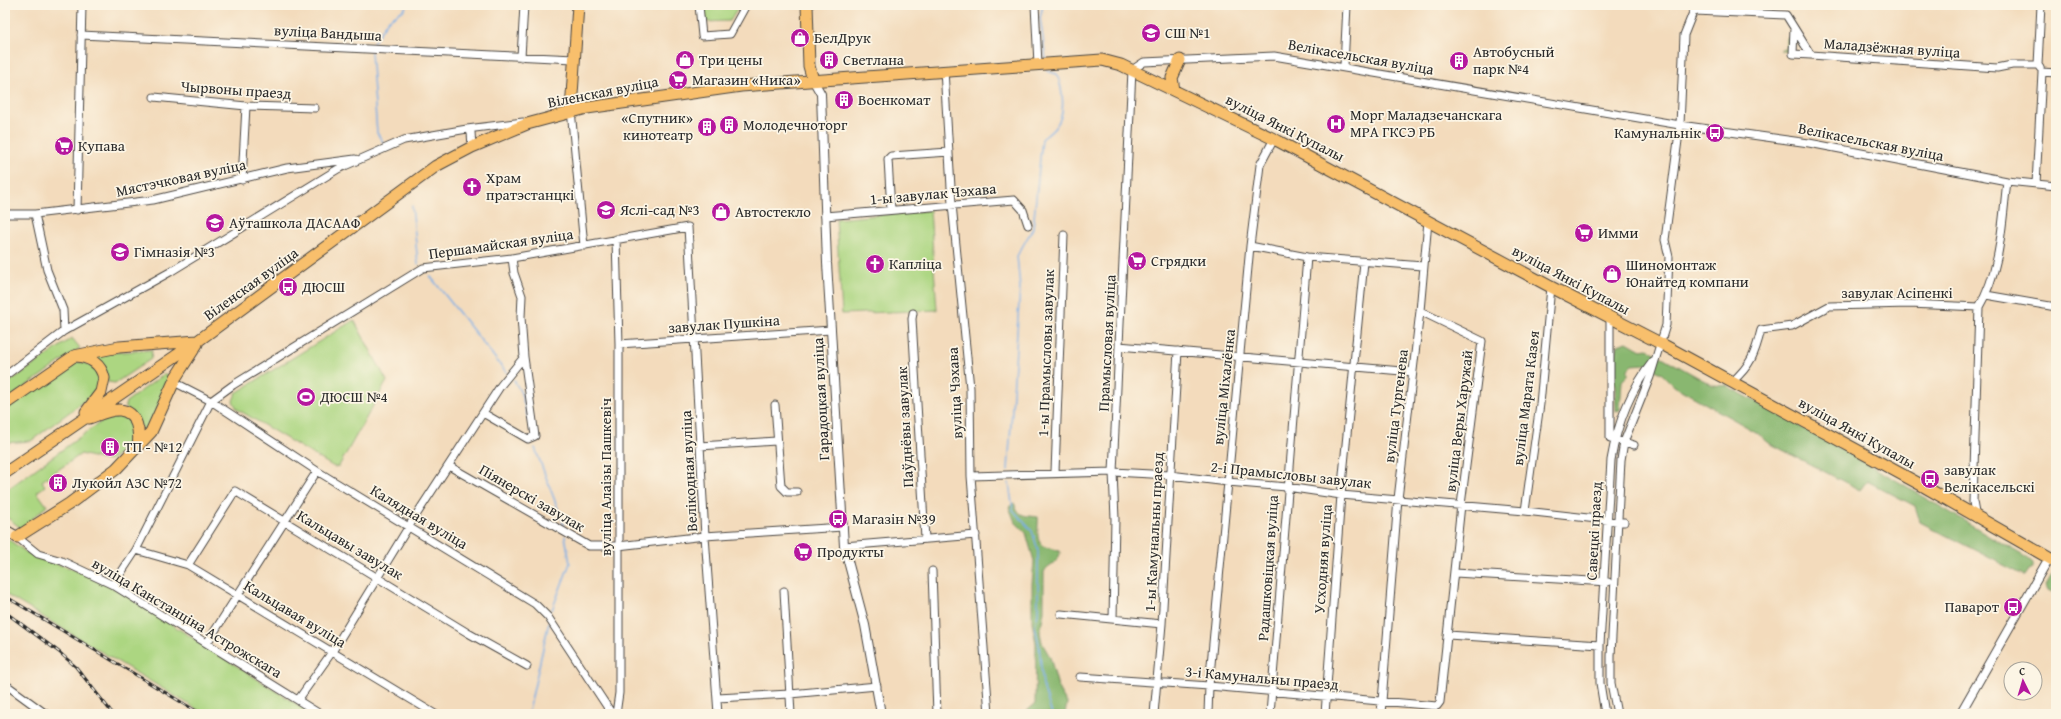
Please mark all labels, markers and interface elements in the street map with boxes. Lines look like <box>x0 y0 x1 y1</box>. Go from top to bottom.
street label: вуліца Вандыша <box>274 19 383 46</box>
school or university icon: СШ №1 <box>1140 22 1162 44</box>
place label: СШ №1 <box>1165 22 1210 43</box>
shop icon: БелДрук <box>789 27 811 49</box>
place label: БелДрук <box>814 27 871 48</box>
street label: Маладзёжная вуліца <box>1823 32 1962 63</box>
street label: Велікасельская вуліца <box>1287 33 1436 80</box>
place label: Автобусный парк №4 <box>1473 41 1554 79</box>
shop icon: Три цены <box>674 49 696 71</box>
place label: Три цены <box>699 49 763 70</box>
building icon: Светлана <box>818 49 840 71</box>
place label: Светлана <box>843 49 905 70</box>
building icon: Автобусный парк №4 <box>1448 50 1470 72</box>
supermarket icon: Магазин «Ника» <box>667 69 689 91</box>
place label: Магазин «Ника» <box>692 69 801 90</box>
street label: Віленская вуліца <box>546 70 661 113</box>
street label: Чырвоны праезд <box>180 75 292 104</box>
building icon: Военкомат <box>833 89 855 111</box>
place label: Военкомат <box>858 89 931 110</box>
street label: вуліца Янкі Купалы <box>1222 89 1349 167</box>
place label: Морг Маладзечанскага МРА ГКСЭ РБ <box>1350 104 1503 142</box>
place label: «Спутник» кинотеатр <box>621 107 693 145</box>
hospital icon: Морг Маладзечанскага МРА ГКСЭ РБ <box>1325 113 1347 135</box>
building icon: Молодечноторг <box>718 114 740 136</box>
place label: Молодечноторг <box>743 114 848 135</box>
building icon: «Спутник» кинотеатр <box>696 116 718 138</box>
street label: Велікасельская вуліца <box>1797 117 1946 166</box>
place label: Камунальнік <box>1614 122 1701 143</box>
bus stop icon: Камунальнік <box>1704 122 1726 144</box>
supermarket icon: Купава <box>53 135 75 157</box>
place label: Купава <box>78 135 126 156</box>
street label: Мястэчковая вуліца <box>114 153 249 202</box>
place label: Храм пратэстанцкі <box>486 167 574 205</box>
church icon: Храм пратэстанцкі <box>461 176 483 198</box>
street label: 1-ы завулак Чэхава <box>869 177 998 209</box>
school or university icon: Яслі-сад №3 <box>595 199 617 221</box>
place label: Яслі-сад №3 <box>619 199 700 220</box>
shop icon: Автостекло <box>710 201 732 223</box>
place label: Автостекло <box>735 201 811 222</box>
school or university icon: Аўташкола ДАСААФ <box>204 212 226 234</box>
place label: Аўташкола ДАСААФ <box>229 212 361 233</box>
supermarket icon: Имми <box>1573 222 1595 244</box>
place label: Имми <box>1598 222 1639 243</box>
street label: Першамайская вуліца <box>427 223 575 264</box>
street label: вуліца Янкі Купалы <box>1509 240 1634 320</box>
school or university icon: Гімназія №3 <box>109 241 131 263</box>
place label: Гімназія №3 <box>134 241 215 262</box>
street label: Віленская вуліца <box>199 242 303 325</box>
supermarket icon: Сгрядки <box>1126 250 1148 272</box>
place label: Сгрядки <box>1151 250 1206 271</box>
church icon: Капліца <box>864 253 886 275</box>
place label: Капліца <box>889 253 943 274</box>
place label: Шиномонтаж Юнайтед компани <box>1626 254 1749 292</box>
shop icon: Шиномонтаж Юнайтед компани <box>1601 263 1623 285</box>
street label: 1-ы Прамысловы завулак <box>1032 269 1059 437</box>
street label: Прамысловая вуліца <box>1092 273 1121 412</box>
bus stop icon: ДЮСШ <box>277 276 299 298</box>
place label: ДЮСШ <box>301 276 346 297</box>
street label: завулак Асіпенкі <box>1841 282 1953 303</box>
street label: завулак Пушкіна <box>668 309 781 338</box>
street label: вуліца Міхалёнка <box>1207 327 1240 446</box>
street label: вуліца Марата Казея <box>1507 329 1544 467</box>
street label: Гарадоцкая вуліца <box>807 336 834 461</box>
street label: вуліца Чэхава <box>942 346 967 439</box>
street label: вуліца Тургенева <box>1378 347 1413 464</box>
street label: вуліца Веры Харужай <box>1439 349 1478 493</box>
street label: Паўднёвы завулак <box>891 366 918 488</box>
sports icon: ДЮСШ №4 <box>295 386 317 408</box>
place label: ДЮСШ №4 <box>319 386 388 407</box>
street label: вуліца Янкі Купалы <box>1795 392 1920 474</box>
street label: вуліца Алаізы Пашкевіч <box>595 398 616 556</box>
street label: Велікодная вуліца <box>675 409 702 532</box>
building icon: ТП - №12 <box>99 436 121 458</box>
place label: ТП - №12 <box>124 436 182 457</box>
street label: 1-ы Камунальны праезд <box>1139 452 1168 612</box>
street label: 2-і Прамысловы завулак <box>1210 456 1373 493</box>
street label: Піянерскі завулак <box>475 459 589 537</box>
place label: завулак Велікасельскі <box>1944 459 2035 497</box>
bus stop icon: завулак Велікасельскі <box>1919 468 1941 490</box>
building icon: Лукойл АЗС №72 <box>47 472 69 494</box>
place label: Лукойл АЗС №72 <box>72 472 182 493</box>
street label: Калядная вуліца <box>367 479 473 554</box>
street label: Савецкі праезд <box>1580 481 1607 581</box>
street label: Радашковіцкая вуліца <box>1252 493 1283 642</box>
street label: Усходняя вуліца <box>1308 503 1337 614</box>
street label: Кальцавы завулак <box>293 505 407 585</box>
bus stop icon: Магазін №39 <box>827 508 849 530</box>
place label: Магазін №39 <box>852 508 936 529</box>
supermarket icon: Продукты <box>792 541 814 563</box>
place label: Продукты <box>817 541 884 562</box>
street label: вуліца Канстанціна Астрожскага <box>88 552 287 683</box>
street label: Кальцавая вуліца <box>240 575 351 653</box>
place label: Паварот <box>1945 596 2000 617</box>
bus stop icon: Паварот <box>2002 596 2024 618</box>
street label: 3-і Камунальны праезд <box>1185 660 1340 695</box>
north arrow <box>2003 661 2043 701</box>
text: С <box>2018 663 2026 679</box>

